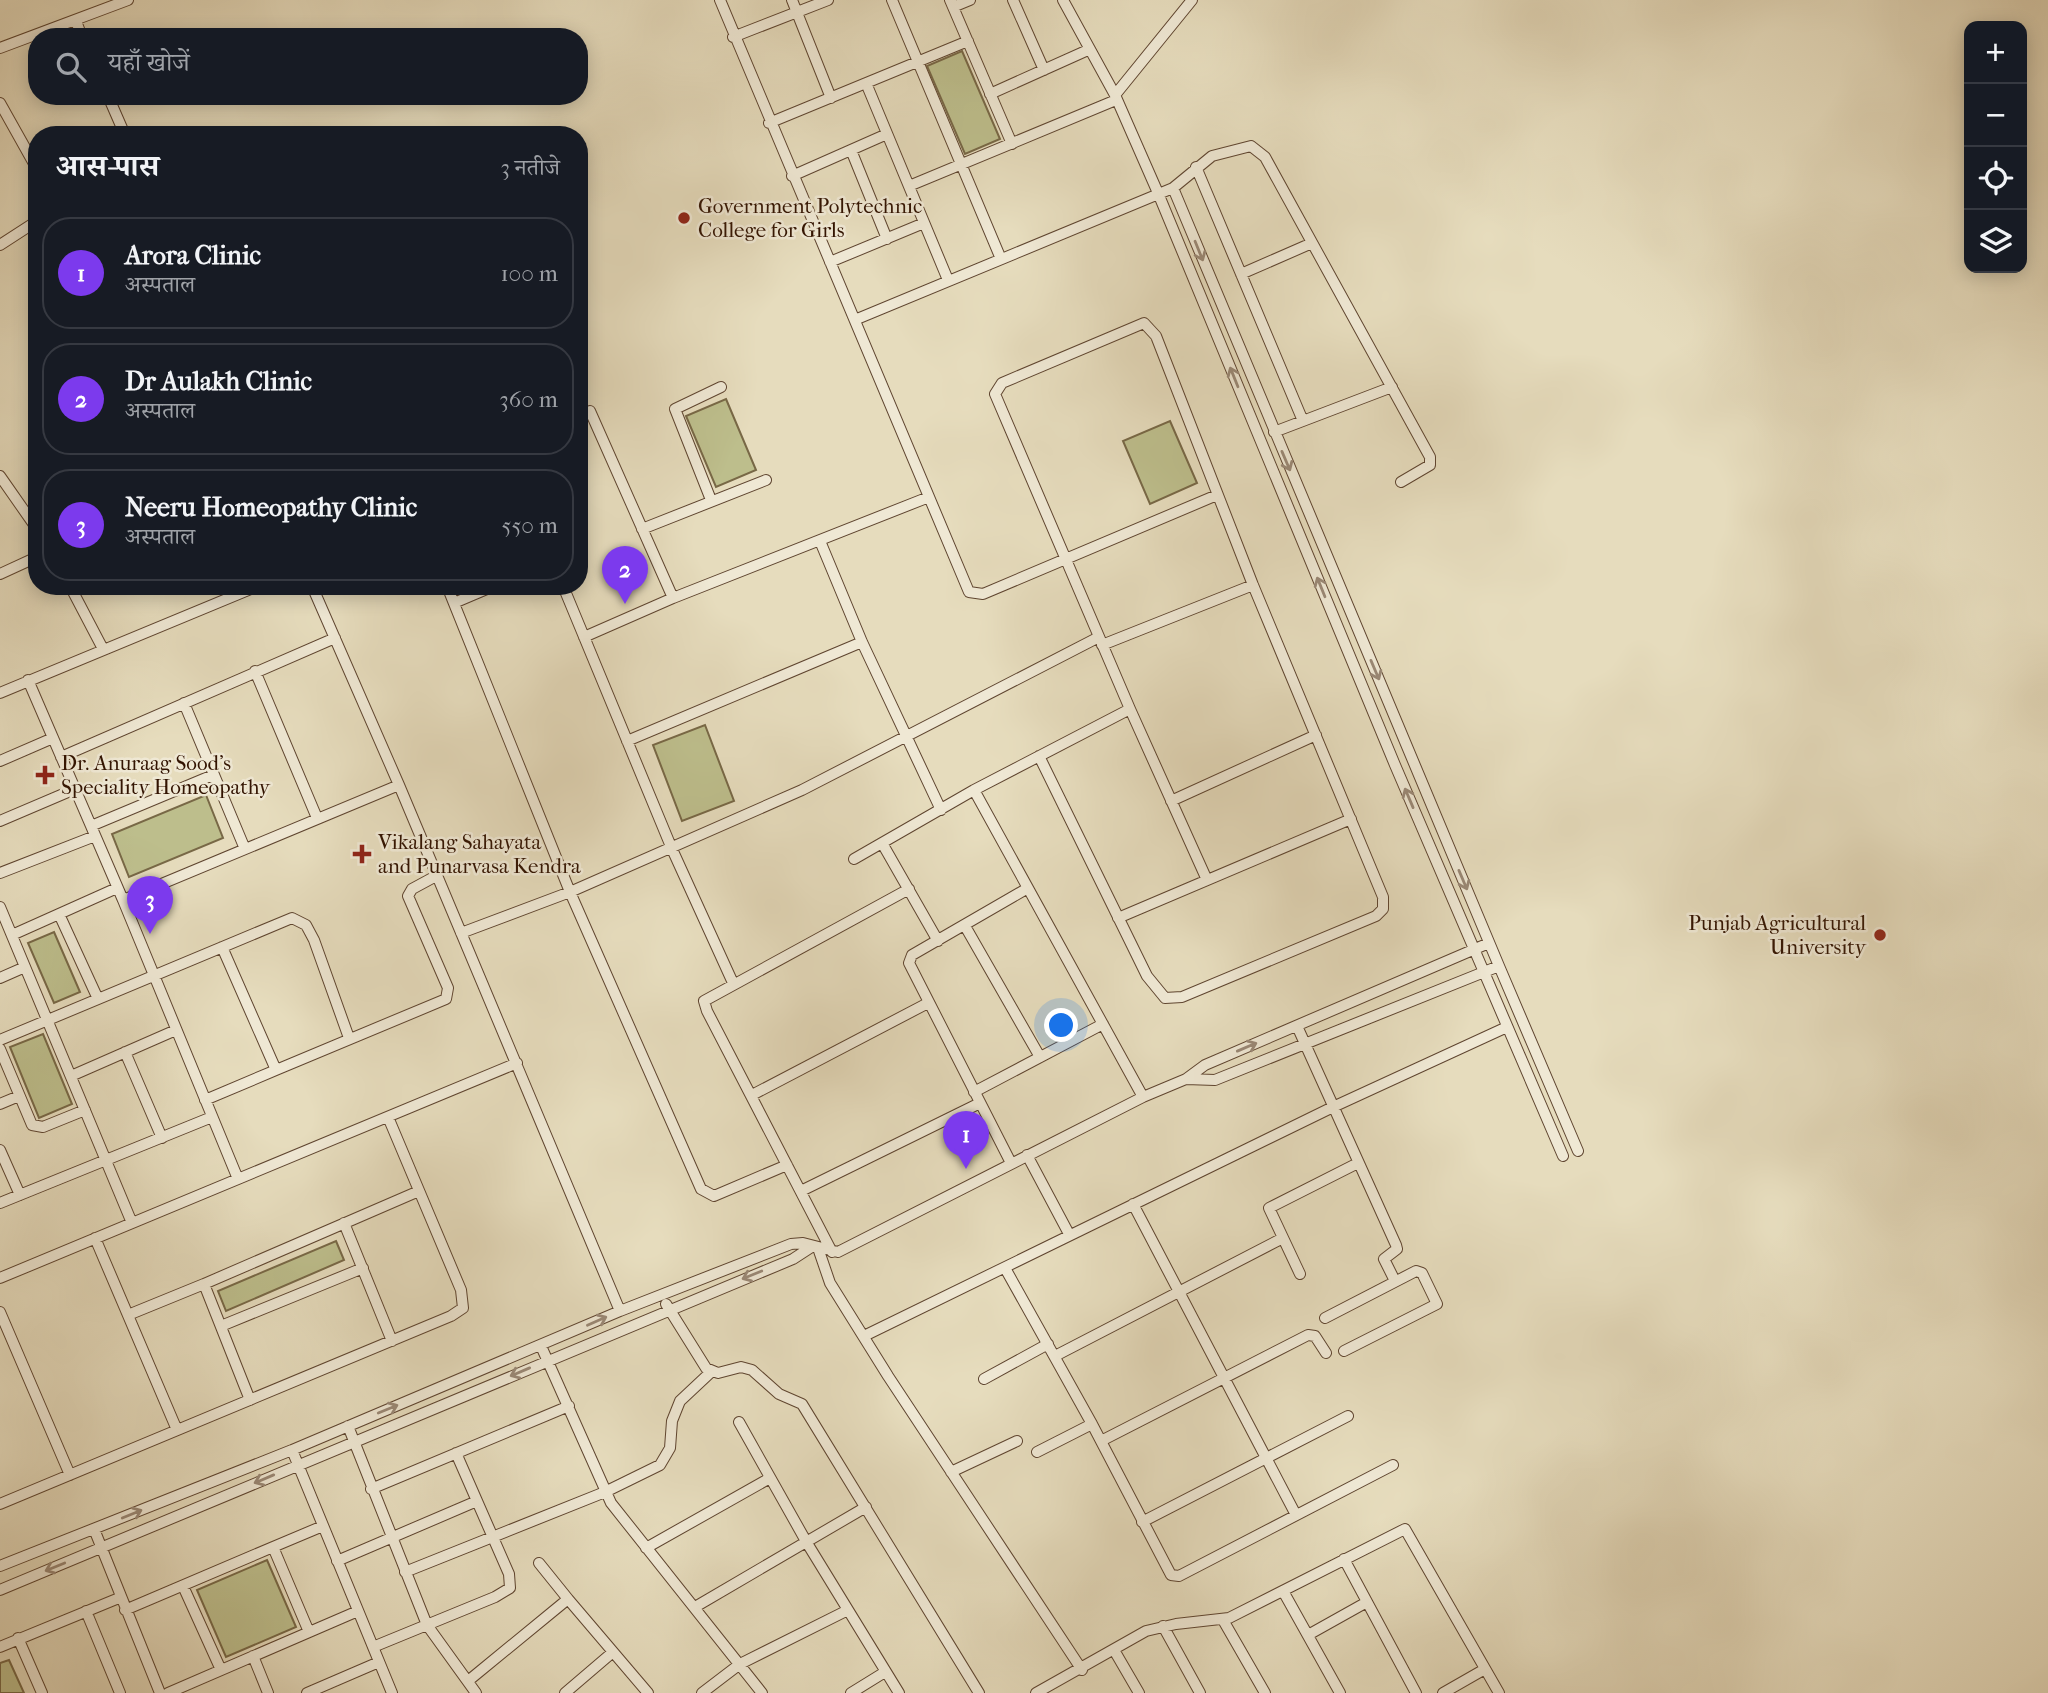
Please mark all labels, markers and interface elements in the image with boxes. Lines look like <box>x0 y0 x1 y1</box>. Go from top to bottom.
map controls <box>1964 21 2027 273</box>
button: + <box>1964 21 2027 84</box>
search box <box>28 28 588 105</box>
text: यहाँ खोजें <box>108 47 190 78</box>
icon: search <box>52 48 90 86</box>
button: − <box>1964 84 2027 147</box>
button: locate <box>1964 147 2027 210</box>
text: आस-पास <box>56 149 159 184</box>
text: 3 नतीजे <box>500 154 560 181</box>
place label: Government Polytechnic College for Girls <box>698 194 922 242</box>
marker: Government Polytechnic College for Girls <box>676 210 692 226</box>
button: layers <box>1964 210 2027 273</box>
one-way arrow <box>1194 239 1207 261</box>
text: Arora Clinic <box>125 240 261 271</box>
text: 1 <box>77 260 85 287</box>
text: 100 m <box>500 260 558 287</box>
text: अस्पताल <box>125 271 195 298</box>
text: Dr Aulakh Clinic <box>125 366 312 397</box>
one-way arrow <box>1227 367 1240 389</box>
text: 2 <box>75 386 87 413</box>
text: 360 m <box>499 386 558 413</box>
text: अस्पताल <box>125 397 195 424</box>
one-way arrow <box>1281 450 1294 471</box>
text: Neeru Homeopathy Clinic <box>125 492 417 523</box>
text: 3 <box>76 512 86 539</box>
text: 550 m <box>502 512 558 539</box>
text: अस्पताल <box>125 523 195 550</box>
pin: 2 <box>602 546 648 604</box>
one-way arrow <box>1314 577 1327 599</box>
one-way arrow <box>1369 659 1382 681</box>
place label: Dr. Anuraag Sood's Speciality Homeopathy <box>61 751 271 799</box>
marker: Dr. Anuraag Sood's Speciality Homeopathy <box>35 765 55 785</box>
one-way arrow <box>1402 787 1415 809</box>
place label: Vikalang Sahayata and Punarvasa Kendra <box>377 830 581 878</box>
marker: Vikalang Sahayata and Punarvasa Kendra <box>352 844 372 864</box>
one-way arrow <box>1457 869 1470 891</box>
pin: 3 <box>127 876 173 934</box>
place label: Punjab Agricultural University <box>1688 911 1867 959</box>
marker: Punjab Agricultural University <box>1872 927 1888 943</box>
your location <box>1044 1008 1078 1042</box>
one-way arrow <box>1235 1040 1257 1053</box>
pin: 1 <box>943 1111 989 1169</box>
one-way arrow <box>742 1270 764 1283</box>
one-way arrow <box>586 1314 608 1327</box>
one-way arrow <box>509 1366 531 1379</box>
one-way arrow <box>376 1402 398 1415</box>
one-way arrow <box>254 1473 276 1486</box>
one-way arrow <box>120 1506 142 1519</box>
one-way arrow <box>44 1561 66 1574</box>

